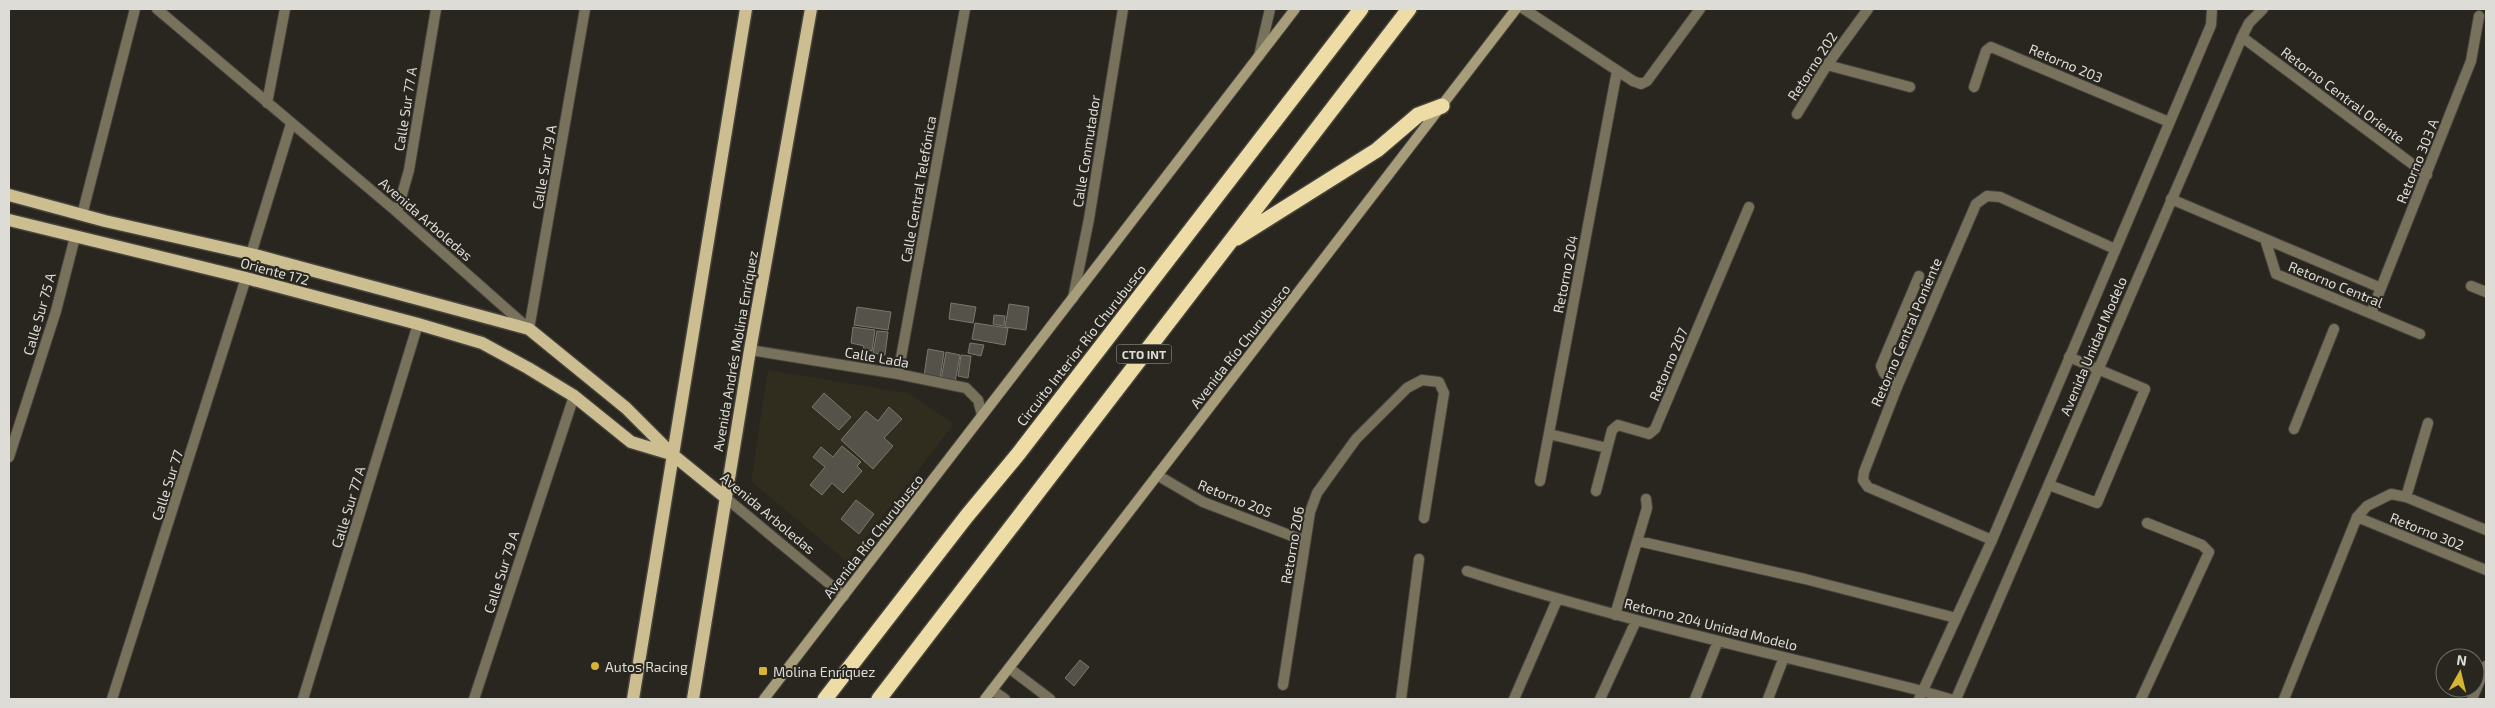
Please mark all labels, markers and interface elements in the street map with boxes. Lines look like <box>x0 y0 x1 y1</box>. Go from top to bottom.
street label: Retorno 202 <box>1784 28 1841 104</box>
street label: Retorno 203 <box>2027 40 2105 86</box>
street label: Retorno Central Oriente <box>2278 43 2408 147</box>
street label: Calle Sur 77 A <box>390 66 420 152</box>
street label: Calle Conmutador <box>1069 93 1103 208</box>
street label: Calle Central Telefónica <box>897 114 939 264</box>
street label: Retorno 303 A <box>2392 116 2442 206</box>
street label: Calle Sur 79 A <box>528 123 560 211</box>
street label: Avenida Arboledas <box>376 174 476 264</box>
street label: Retorno 204 <box>1549 234 1581 314</box>
street label: Avenida Andrés Molina Enríquez <box>709 249 761 453</box>
street label: Oriente 172 <box>239 254 311 288</box>
street label: Retorno Central Poniente <box>1867 255 1945 409</box>
street label: Retorno Central <box>2286 257 2387 311</box>
street label: Circuito Interior Río Churubusco <box>1013 261 1149 429</box>
street label: Calle Sur 75 A <box>19 270 59 357</box>
street label: Avenida Unidad Modelo <box>2056 274 2130 418</box>
street label: Avenida Río Churubusco <box>1186 281 1294 411</box>
street label: Retorno 207 <box>1645 325 1691 403</box>
street label: Calle Lada <box>843 343 911 371</box>
road number: CTO INT <box>1116 344 1172 364</box>
street label: Calle Sur 77 <box>148 448 186 522</box>
street label: Calle Sur 77 A <box>327 464 369 550</box>
street label: Avenida Arboledas <box>717 469 819 557</box>
street label: Avenida Río Churubusco <box>819 471 927 601</box>
street label: Retorno 205 <box>1196 476 1274 520</box>
street label: Retorno 206 <box>1277 505 1307 585</box>
street label: Retorno 302 <box>2388 508 2467 554</box>
street label: Calle Sur 79 A <box>480 528 522 615</box>
street label: Retorno 204 Unidad Modelo <box>1623 594 1799 654</box>
north arrow <box>2435 648 2485 698</box>
text: N <box>2456 651 2468 669</box>
place label: Autos Racing <box>605 658 688 675</box>
marker: Autos Racing <box>589 660 601 672</box>
place label: Molina Enríquez <box>773 663 876 680</box>
marker: Molina Enríquez <box>757 665 769 677</box>

